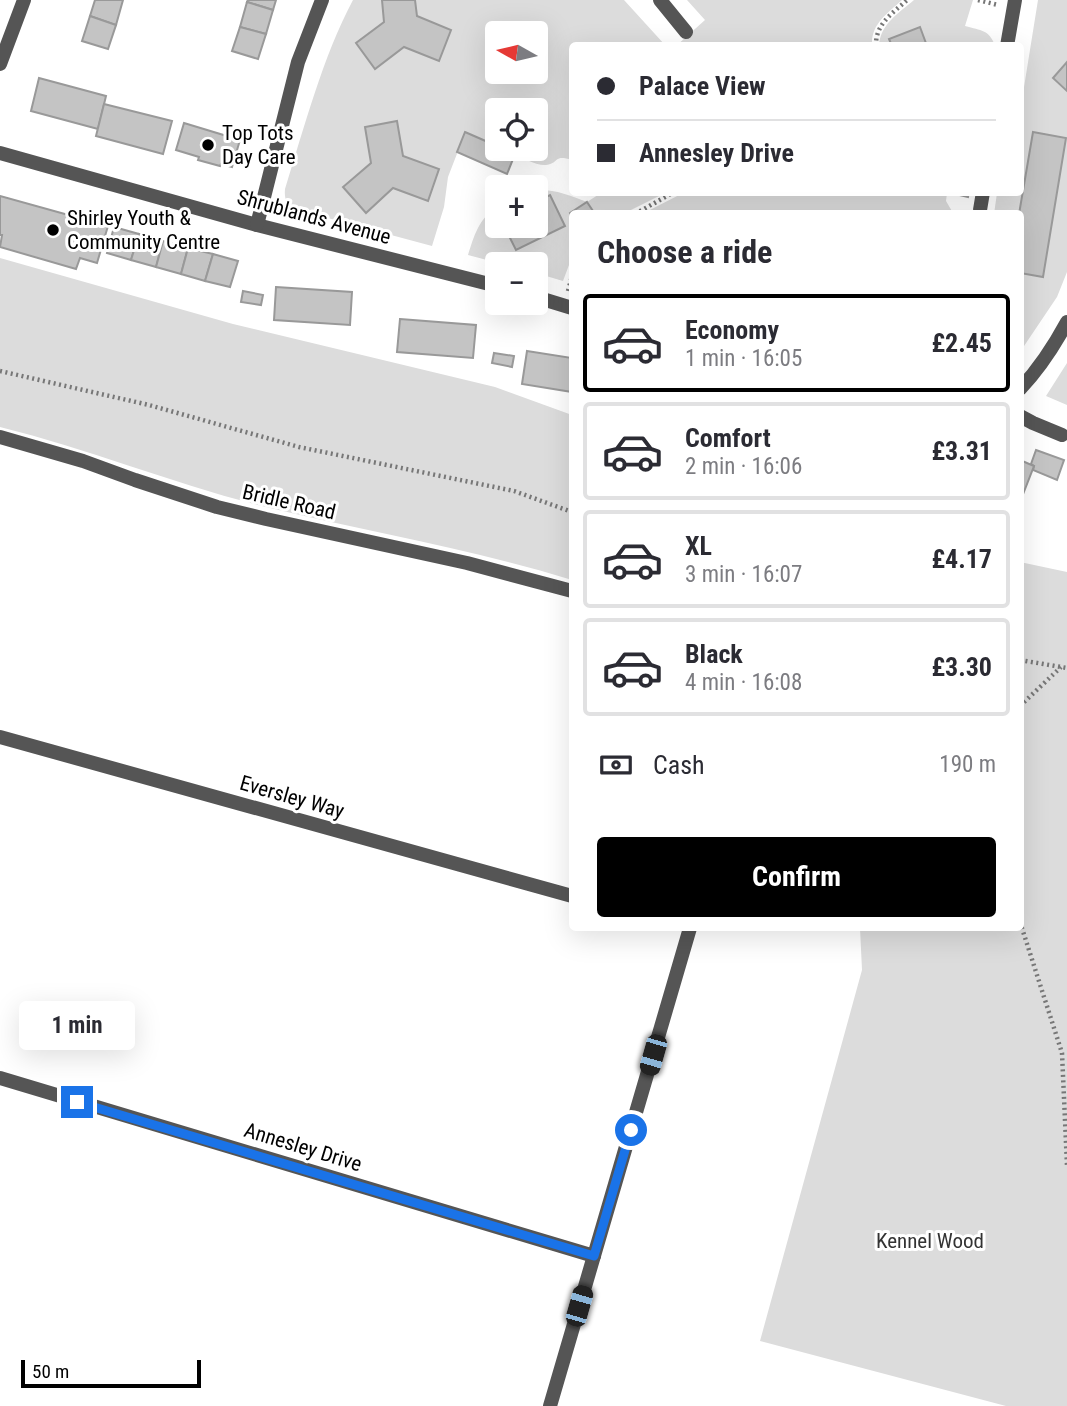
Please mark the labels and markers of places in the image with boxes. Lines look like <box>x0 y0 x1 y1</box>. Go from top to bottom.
place label: Top Tots Day Care <box>222 121 296 169</box>
marker: Top Tots Day Care <box>200 137 216 153</box>
place label: Shirley Youth & Community Centre <box>67 206 220 254</box>
marker: Shirley Youth & Community Centre <box>45 222 61 238</box>

